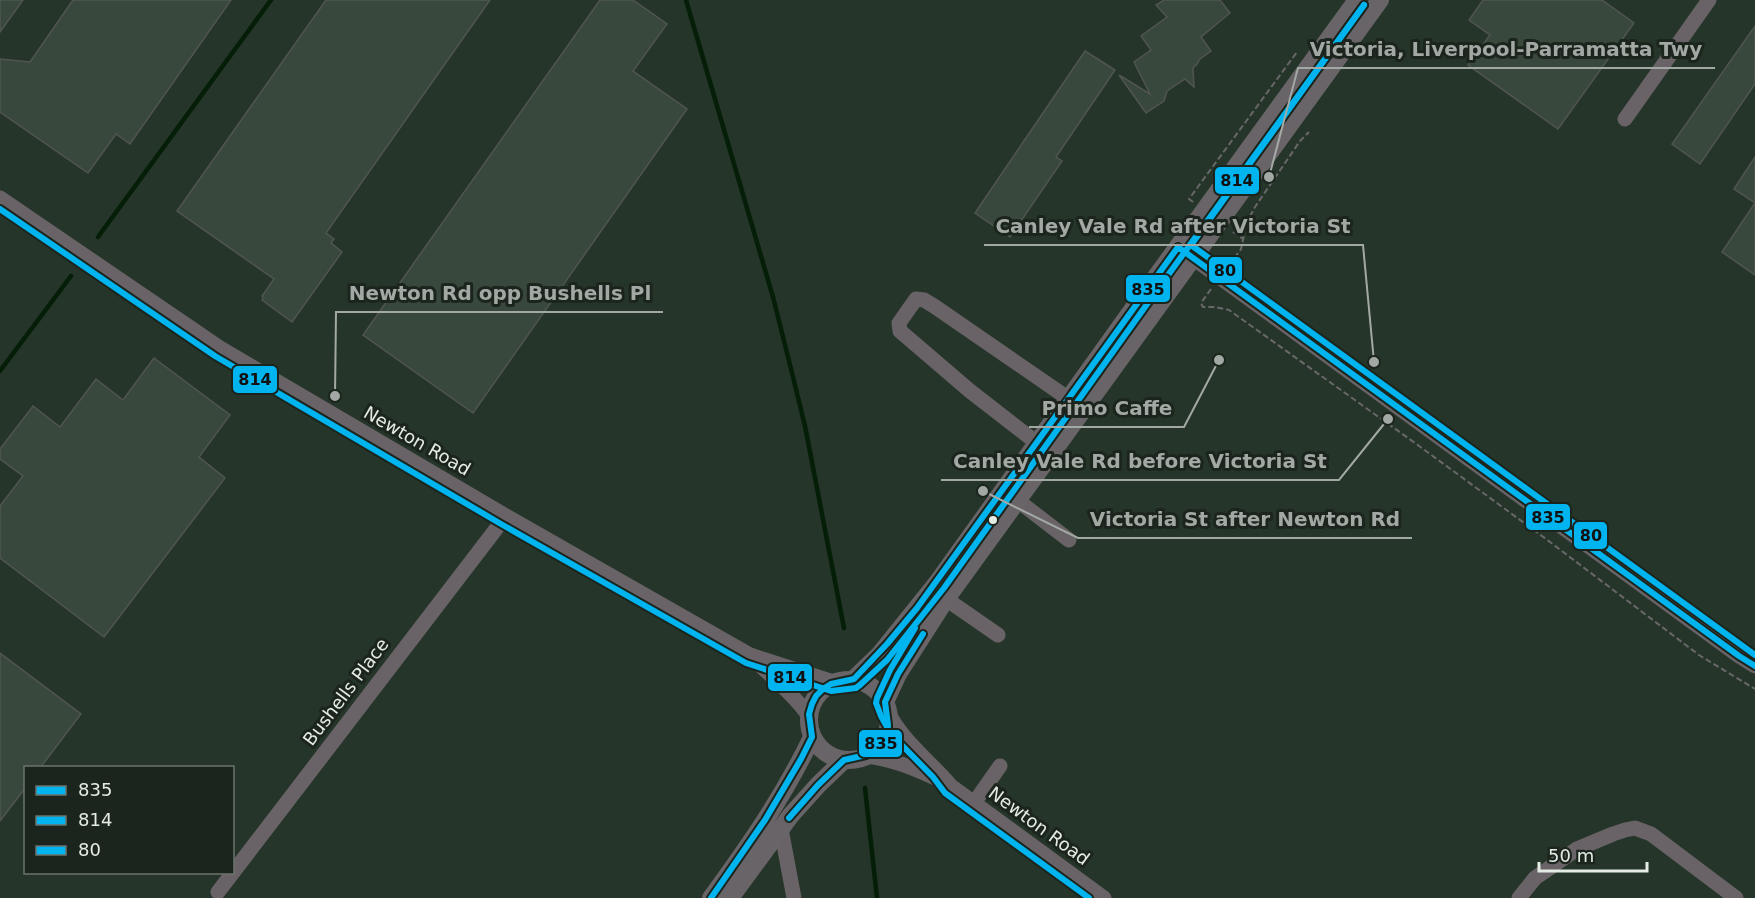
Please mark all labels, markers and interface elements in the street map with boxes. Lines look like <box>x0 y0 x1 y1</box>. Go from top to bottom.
callout: Victoria, Liverpool-Parramatta Twy <box>1298 30 1715 68</box>
text: Victoria, Liverpool-Parramatta Twy <box>1310 37 1702 61</box>
line badge: 814 <box>1214 166 1260 195</box>
text: 814 <box>1220 171 1254 190</box>
callout: Canley Vale Rd after Victoria St <box>984 207 1363 245</box>
text: Canley Vale Rd after Victoria St <box>995 214 1351 238</box>
line badge: 80 <box>1208 256 1243 284</box>
text: 80 <box>1214 261 1236 280</box>
callout: Newton Rd opp Bushells Pl <box>336 274 663 312</box>
line badge: 835 <box>1125 274 1171 303</box>
text: 835 <box>1131 280 1165 299</box>
text: Newton Rd opp Bushells Pl <box>349 281 651 305</box>
line badge: 814 <box>232 365 278 394</box>
text: 814 <box>238 370 272 389</box>
callout: Primo Caffe <box>1029 389 1184 427</box>
text: Primo Caffe <box>1042 396 1172 420</box>
street label: Newton Road <box>360 402 474 480</box>
callout: Canley Vale Rd before Victoria St <box>941 442 1339 480</box>
text: Canley Vale Rd before Victoria St <box>953 449 1327 473</box>
callout: Victoria St after Newton Rd <box>1078 500 1412 538</box>
line badge: 835 <box>1525 503 1571 531</box>
text: Victoria St after Newton Rd <box>1090 507 1400 531</box>
text: 835 <box>1531 508 1565 527</box>
unlabelled marker <box>987 514 999 526</box>
line badge: 80 <box>1573 521 1608 550</box>
text: 80 <box>1580 526 1602 545</box>
street label: Bushells Place <box>299 634 393 749</box>
line badge: 814 <box>767 663 813 692</box>
text: 814 <box>773 668 807 687</box>
line badge: 835 <box>858 729 903 758</box>
text: 835 <box>864 734 898 753</box>
legend <box>24 766 234 874</box>
text: 835 <box>78 779 112 800</box>
street label: Newton Road <box>985 782 1094 869</box>
text: 814 <box>78 809 112 830</box>
scale bar <box>1539 835 1647 873</box>
text: 80 <box>78 839 101 860</box>
text: 50 m <box>1548 845 1594 866</box>

